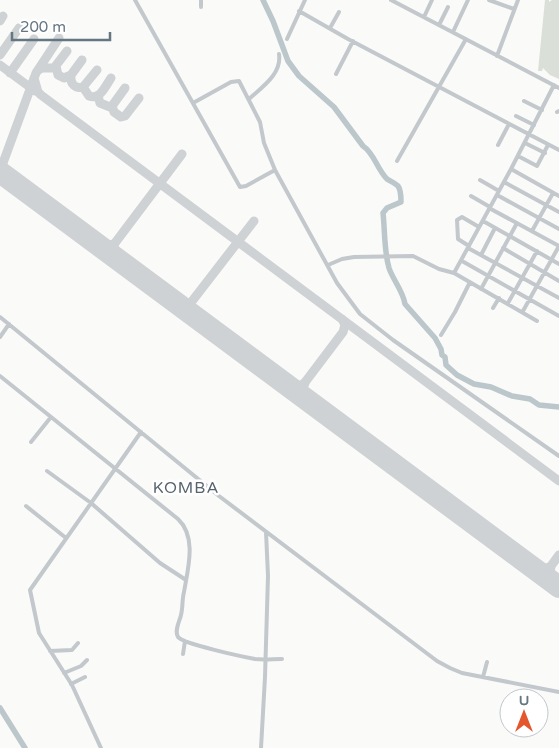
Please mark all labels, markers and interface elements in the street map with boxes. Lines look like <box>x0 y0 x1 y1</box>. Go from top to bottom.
scale bar <box>12 10 110 42</box>
text: 200 m <box>20 18 66 36</box>
district label: KOMBA <box>153 478 219 498</box>
north arrow <box>499 688 549 738</box>
text: U <box>519 692 529 709</box>

